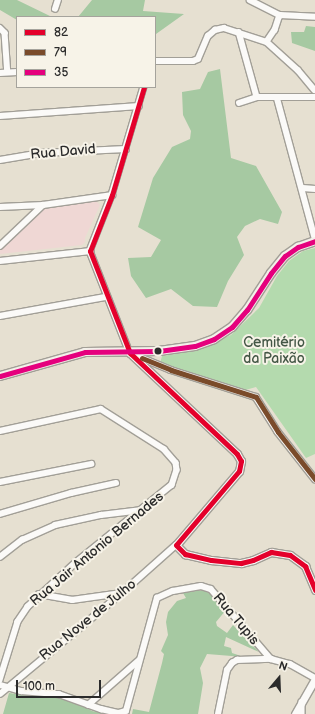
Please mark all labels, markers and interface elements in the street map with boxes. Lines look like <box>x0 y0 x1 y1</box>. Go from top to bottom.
legend <box>16 16 156 88</box>
text: 82 <box>54 25 68 40</box>
text: 79 <box>54 45 67 60</box>
text: 35 <box>54 65 68 80</box>
street label: Rua David <box>30 141 96 163</box>
park label: Cemitério da Paixão <box>243 335 305 368</box>
unlabelled marker <box>153 346 163 356</box>
street label: Rua Jair Antonio Bernades <box>27 488 167 610</box>
street label: Rua Nove de Julho <box>36 576 140 664</box>
street label: Rua Tupis <box>209 589 263 649</box>
north arrow <box>259 658 299 698</box>
text: N <box>277 659 289 674</box>
scale bar <box>18 672 103 698</box>
text: 100 m <box>23 679 55 694</box>

